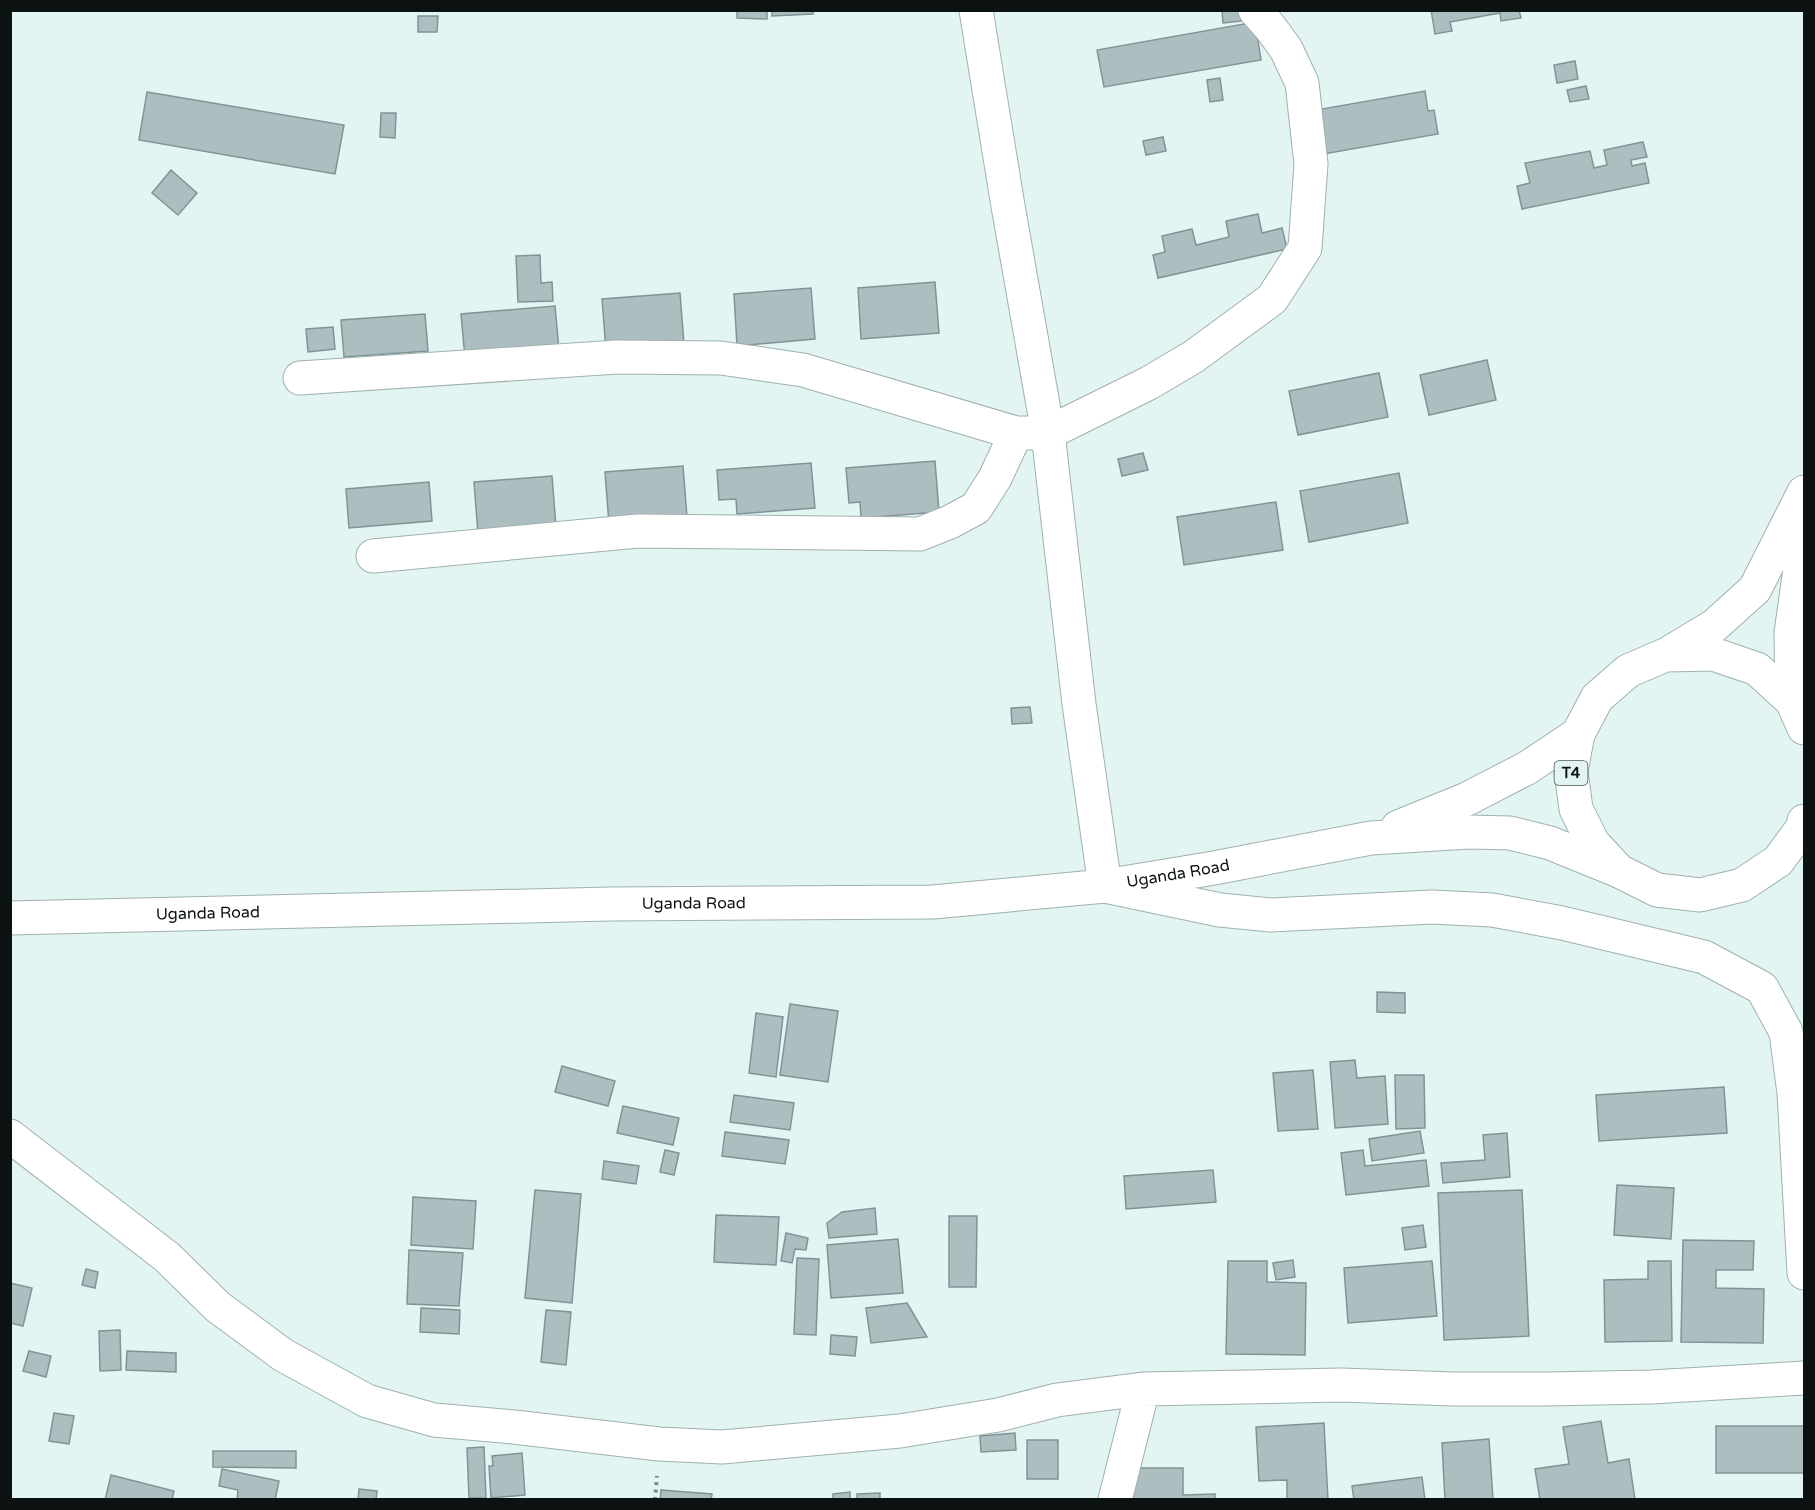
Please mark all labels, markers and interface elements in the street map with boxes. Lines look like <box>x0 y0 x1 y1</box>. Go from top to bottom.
road number: T4 <box>1554 761 1588 785</box>
street label: Uganda Road <box>1125 855 1231 892</box>
street label: Uganda Road <box>642 893 746 914</box>
street label: Uganda Road <box>156 902 260 925</box>

